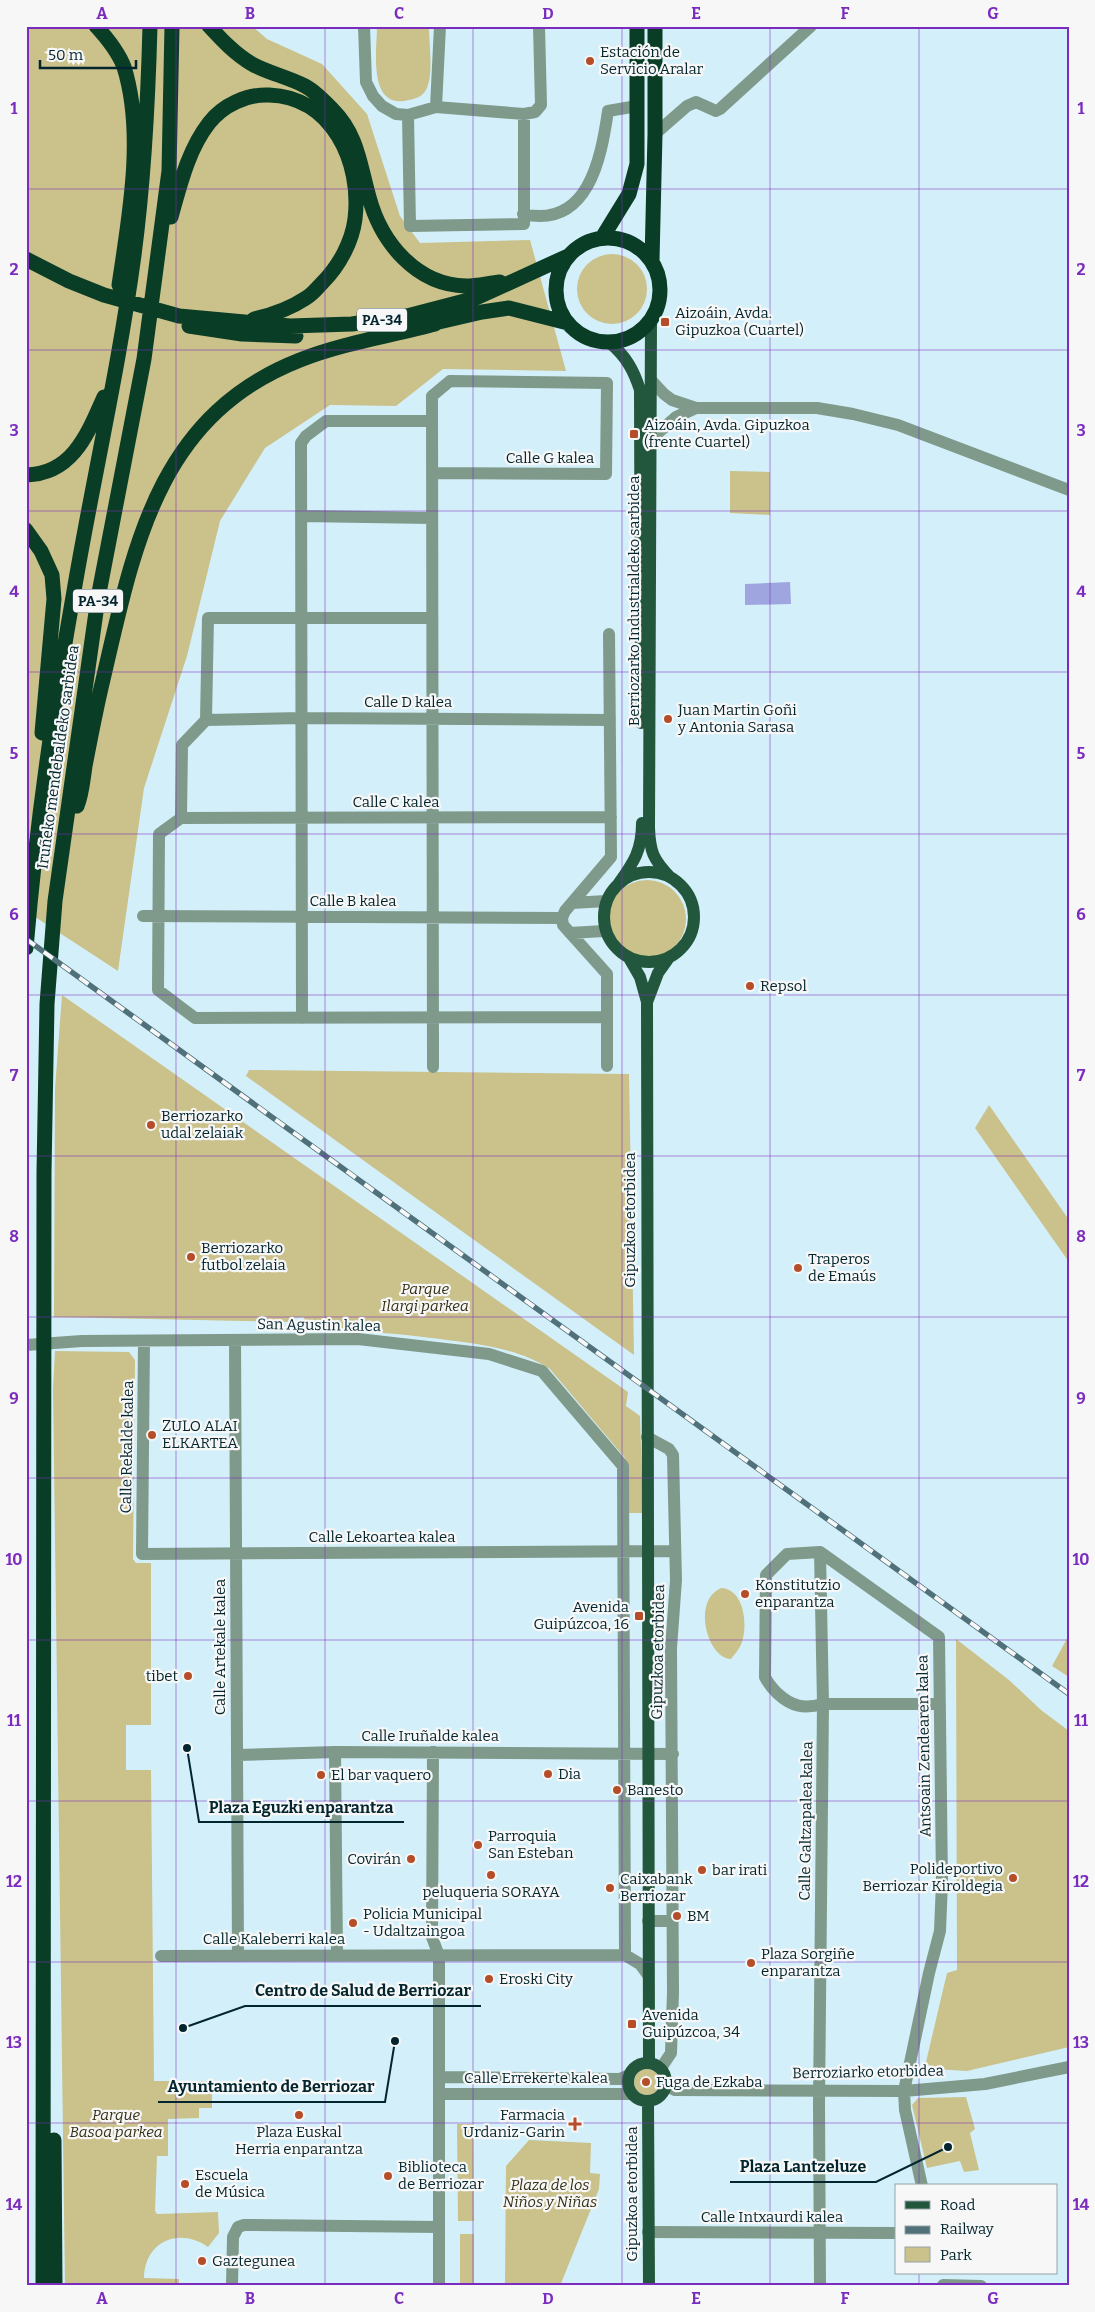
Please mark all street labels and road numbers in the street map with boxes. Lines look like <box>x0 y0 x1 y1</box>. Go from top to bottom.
road number: PA-34 <box>357 308 407 332</box>
street label: Calle G kalea <box>506 449 594 467</box>
street label: Berriozarko Industrialdeko sarbidea <box>625 476 643 726</box>
road number: PA-34 <box>73 590 123 612</box>
street label: Iruñeko mendebaldeko sarbidea <box>33 644 83 870</box>
street label: Calle D kalea <box>364 693 452 711</box>
street label: Calle C kalea <box>352 793 440 811</box>
street label: Calle B kalea <box>309 892 397 910</box>
street label: Gipuzkoa etorbidea <box>621 1152 639 1288</box>
street label: San Agustin kalea <box>257 1315 381 1335</box>
street label: Calle Rekalde kalea <box>117 1380 137 1514</box>
street label: Calle Lekoartea kalea <box>309 1528 455 1546</box>
street label: Calle Artekale kalea <box>211 1579 229 1715</box>
street label: Gipuzkoa etorbidea <box>648 1584 668 1720</box>
street label: Antsoain Zendearen kalea <box>913 1655 935 1837</box>
street label: Calle Iruñalde kalea <box>361 1727 499 1745</box>
street label: Calle Galtzapalea kalea <box>796 1741 816 1901</box>
street label: Calle Kaleberri kalea <box>203 1930 345 1948</box>
street label: Berroziarko etorbidea <box>792 2062 944 2082</box>
street label: Calle Errekerte kalea <box>464 2069 608 2087</box>
street label: Gipuzkoa etorbidea <box>623 2126 641 2262</box>
street label: Calle Intxaurdi kalea <box>701 2208 843 2226</box>

